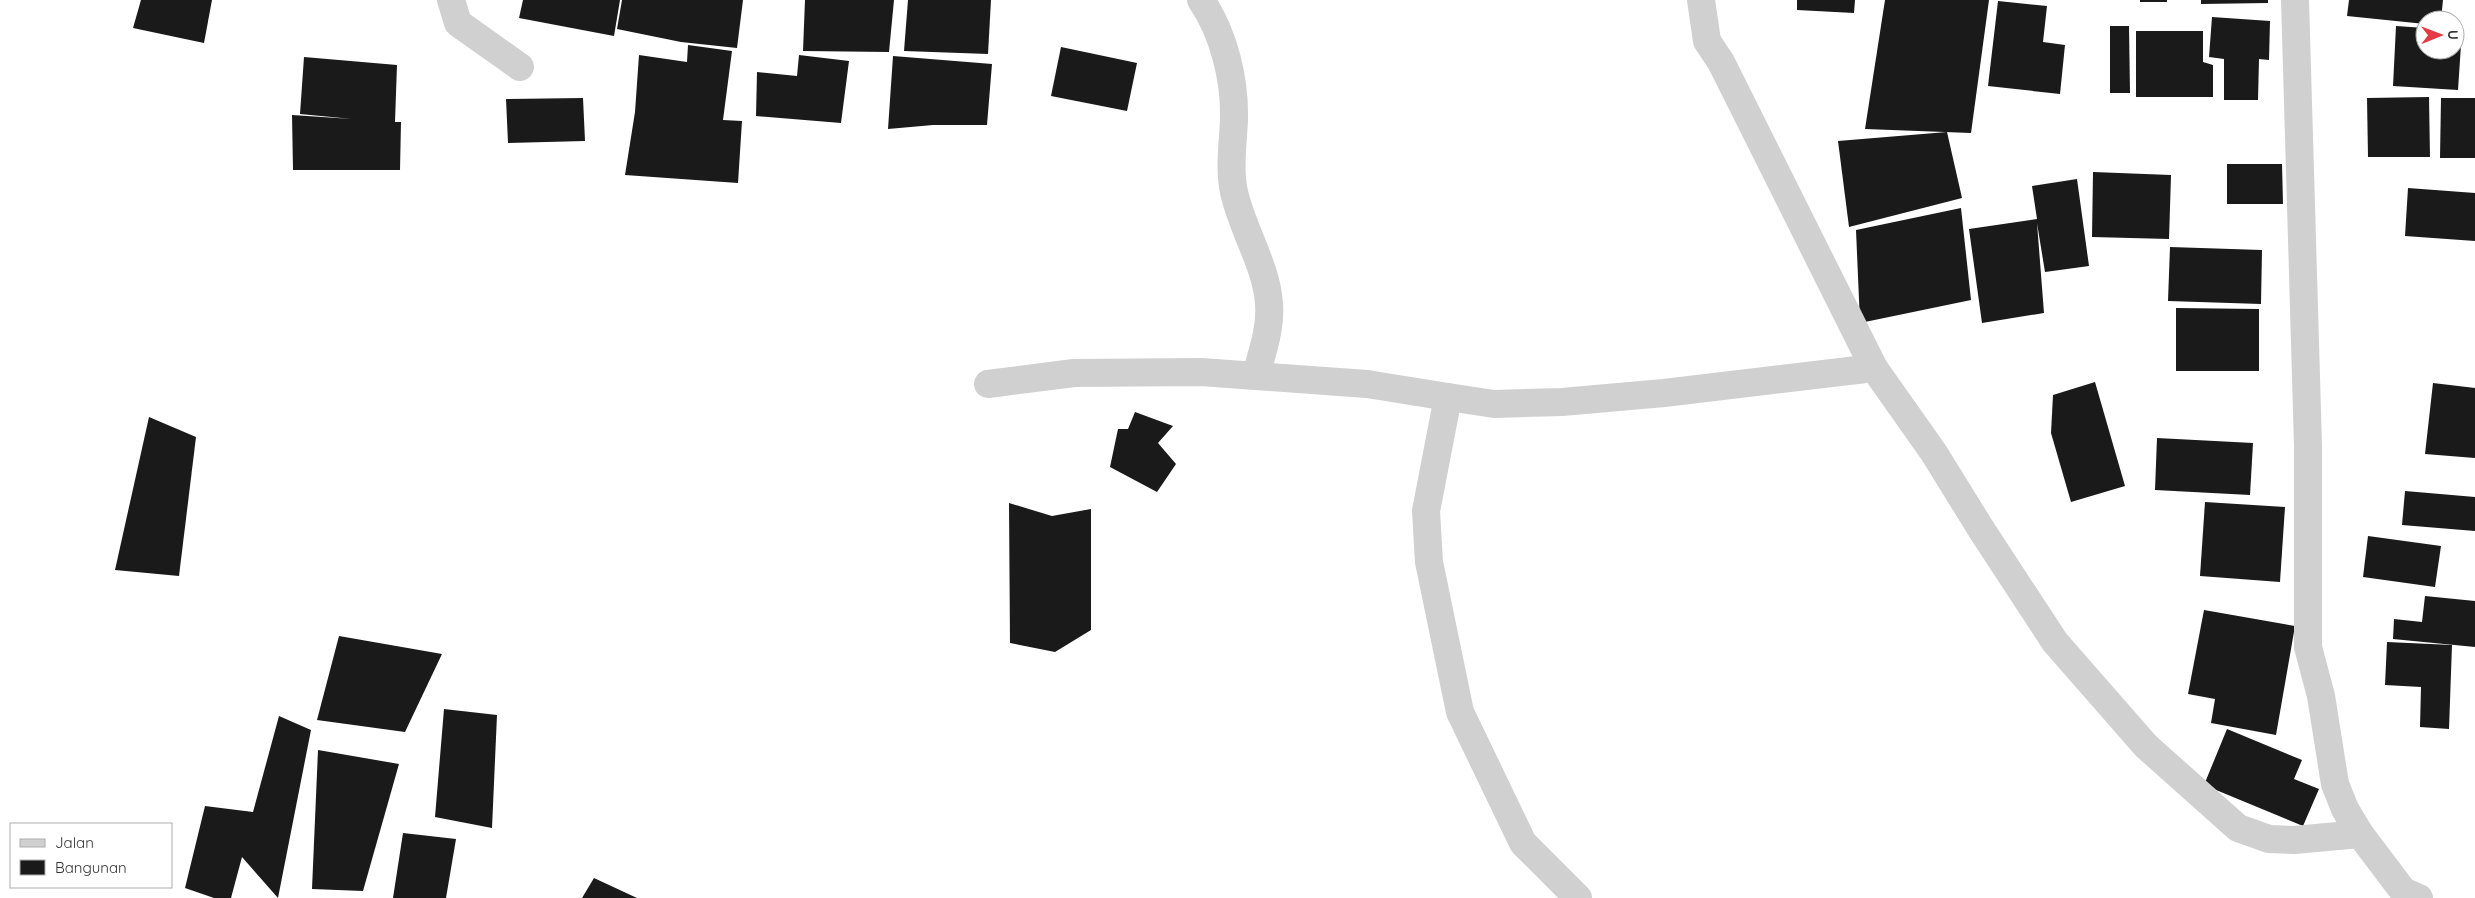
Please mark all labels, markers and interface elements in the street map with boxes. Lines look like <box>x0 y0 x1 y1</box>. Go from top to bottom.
north arrow <box>2415 10 2465 60</box>
text: U <box>2444 30 2462 40</box>
legend <box>10 823 172 888</box>
text: Jalan <box>55 833 94 852</box>
text: Bangunan <box>55 858 127 877</box>

